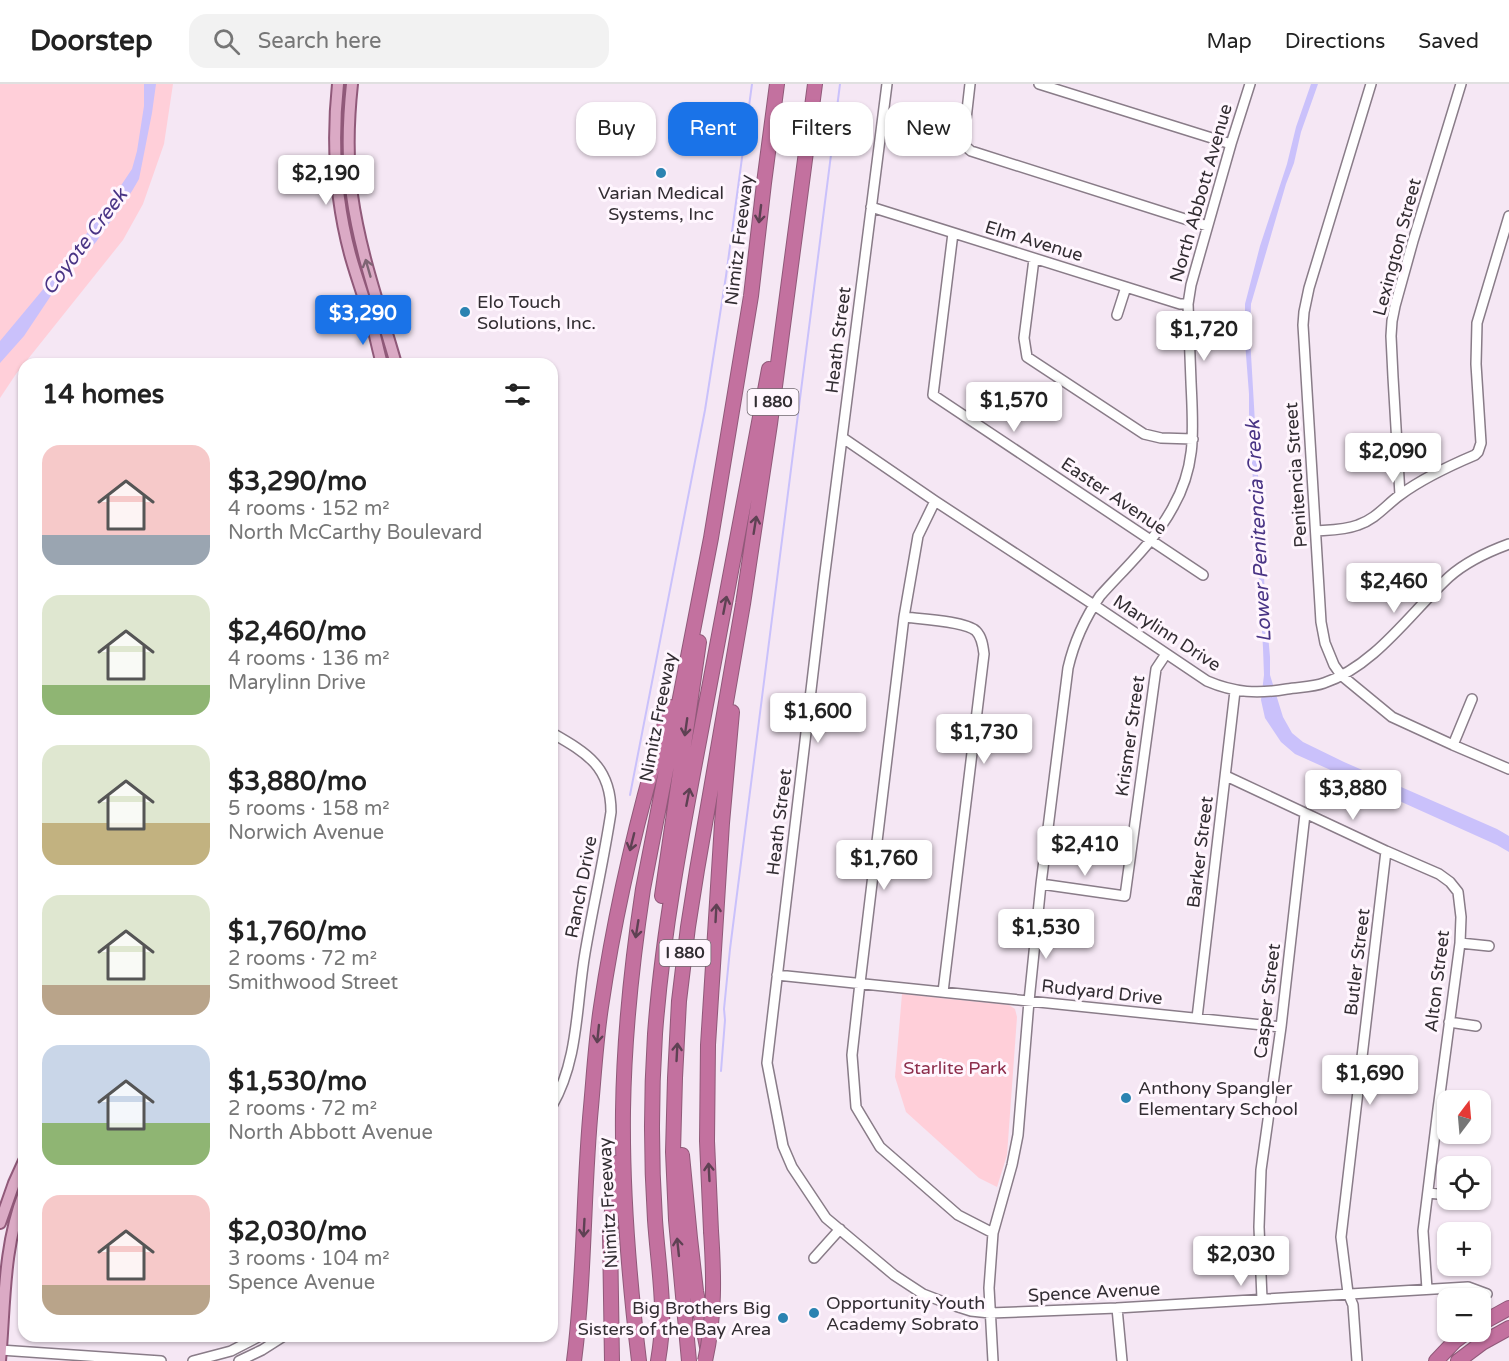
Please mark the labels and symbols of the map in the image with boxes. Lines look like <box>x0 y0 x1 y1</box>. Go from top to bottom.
street label: North Abbott Avenue <box>1165 101 1237 285</box>
pin: $2,190 <box>277 155 375 206</box>
marker: Varian Medical Systems, Inc <box>654 166 668 180</box>
street label: Nimitz Freeway <box>720 173 758 307</box>
street label: Lexington Street <box>1368 176 1426 318</box>
water label: Coyote Creek <box>37 182 134 300</box>
place label: Varian Medical Systems, Inc <box>598 182 724 225</box>
one-way arrow <box>755 203 766 223</box>
street label: Elm Avenue <box>982 216 1086 266</box>
one-way arrow <box>362 259 373 278</box>
street label: Heath Street <box>821 285 855 395</box>
place label: Elo Touch Solutions, Inc. <box>477 291 596 334</box>
pin: $3,290 <box>314 295 412 346</box>
marker: Elo Touch Solutions, Inc. <box>458 305 472 319</box>
pin: $1,720 <box>1155 311 1253 362</box>
pin: $1,570 <box>965 382 1063 433</box>
road number: I 880 <box>748 389 798 415</box>
street label: Penitencia Street <box>1280 401 1312 548</box>
water label: Lower Penitencia Creek <box>1241 417 1277 643</box>
pin: $2,090 <box>1344 433 1442 484</box>
street label: Easter Avenue <box>1057 452 1171 540</box>
one-way arrow <box>749 516 760 536</box>
pin: $2,460 <box>1345 563 1443 614</box>
street label: Marylinn Drive <box>1109 590 1225 676</box>
one-way arrow <box>720 596 731 615</box>
street label: Nimitz Freeway <box>635 650 681 784</box>
street label: Krismer Street <box>1111 674 1149 798</box>
pin: $1,600 <box>769 693 867 744</box>
pin: $1,730 <box>935 714 1033 765</box>
one-way arrow <box>681 717 692 737</box>
street label: Heath Street <box>762 767 796 877</box>
pin: $3,880 <box>1304 770 1402 821</box>
one-way arrow <box>683 787 694 807</box>
street label: Barker Street <box>1182 795 1218 909</box>
pin: $2,410 <box>1036 826 1134 877</box>
one-way arrow <box>626 832 638 851</box>
street label: Ranch Drive <box>560 834 602 940</box>
pin: $1,760 <box>835 840 933 891</box>
one-way arrow <box>710 903 721 923</box>
street label: Butler Street <box>1340 907 1375 1017</box>
pin: $1,530 <box>997 909 1095 960</box>
one-way arrow <box>632 919 643 938</box>
street label: Alton Street <box>1420 929 1454 1033</box>
road number: I 880 <box>660 940 710 966</box>
street label: Casper Street <box>1249 942 1285 1060</box>
street label: Rudyard Drive <box>1040 975 1164 1009</box>
one-way arrow <box>592 1023 603 1043</box>
one-way arrow <box>671 1043 682 1062</box>
pin: $1,690 <box>1321 1055 1419 1106</box>
park label: Starlite Park <box>903 1057 1007 1079</box>
place label: Anthony Spangler Elementary School <box>1138 1077 1298 1120</box>
north arrow <box>1437 1090 1491 1144</box>
marker: Anthony Spangler Elementary School <box>1119 1091 1133 1105</box>
street label: Nimitz Freeway <box>594 1136 622 1269</box>
one-way arrow <box>703 1163 714 1183</box>
one-way arrow <box>578 1218 589 1237</box>
pin: $2,030 <box>1192 1236 1290 1287</box>
one-way arrow <box>672 1237 683 1257</box>
street label: Spence Avenue <box>1027 1278 1161 1306</box>
place label: Opportunity Youth Academy Sobrato <box>826 1292 985 1335</box>
place label: Big Brothers Big Sisters of the Bay Area <box>578 1297 771 1340</box>
marker: Opportunity Youth Academy Sobrato <box>807 1306 821 1320</box>
marker: Big Brothers Big Sisters of the Bay Area <box>776 1311 790 1325</box>

